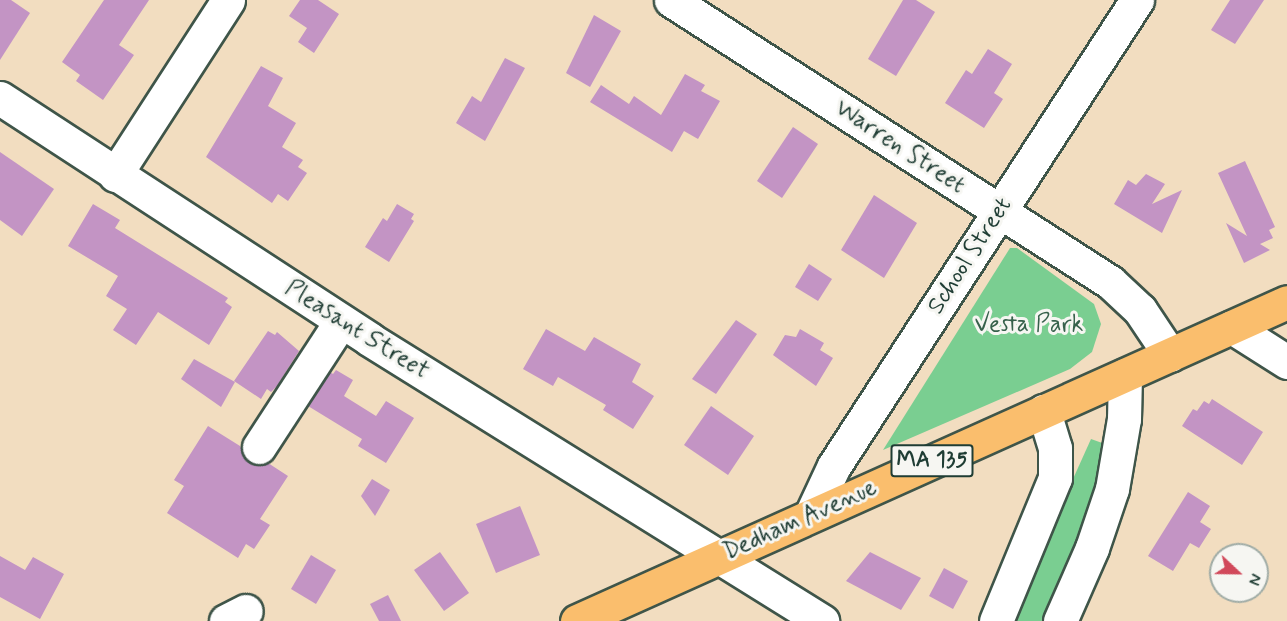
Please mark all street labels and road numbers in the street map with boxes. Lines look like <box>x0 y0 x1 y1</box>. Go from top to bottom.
street label: Warren Street <box>828 93 972 201</box>
street label: School Street <box>921 191 1019 321</box>
street label: Pleasant Street <box>280 274 434 386</box>
road number: MA 135 <box>890 442 974 480</box>
street label: Dedham Avenue <box>720 474 880 566</box>

